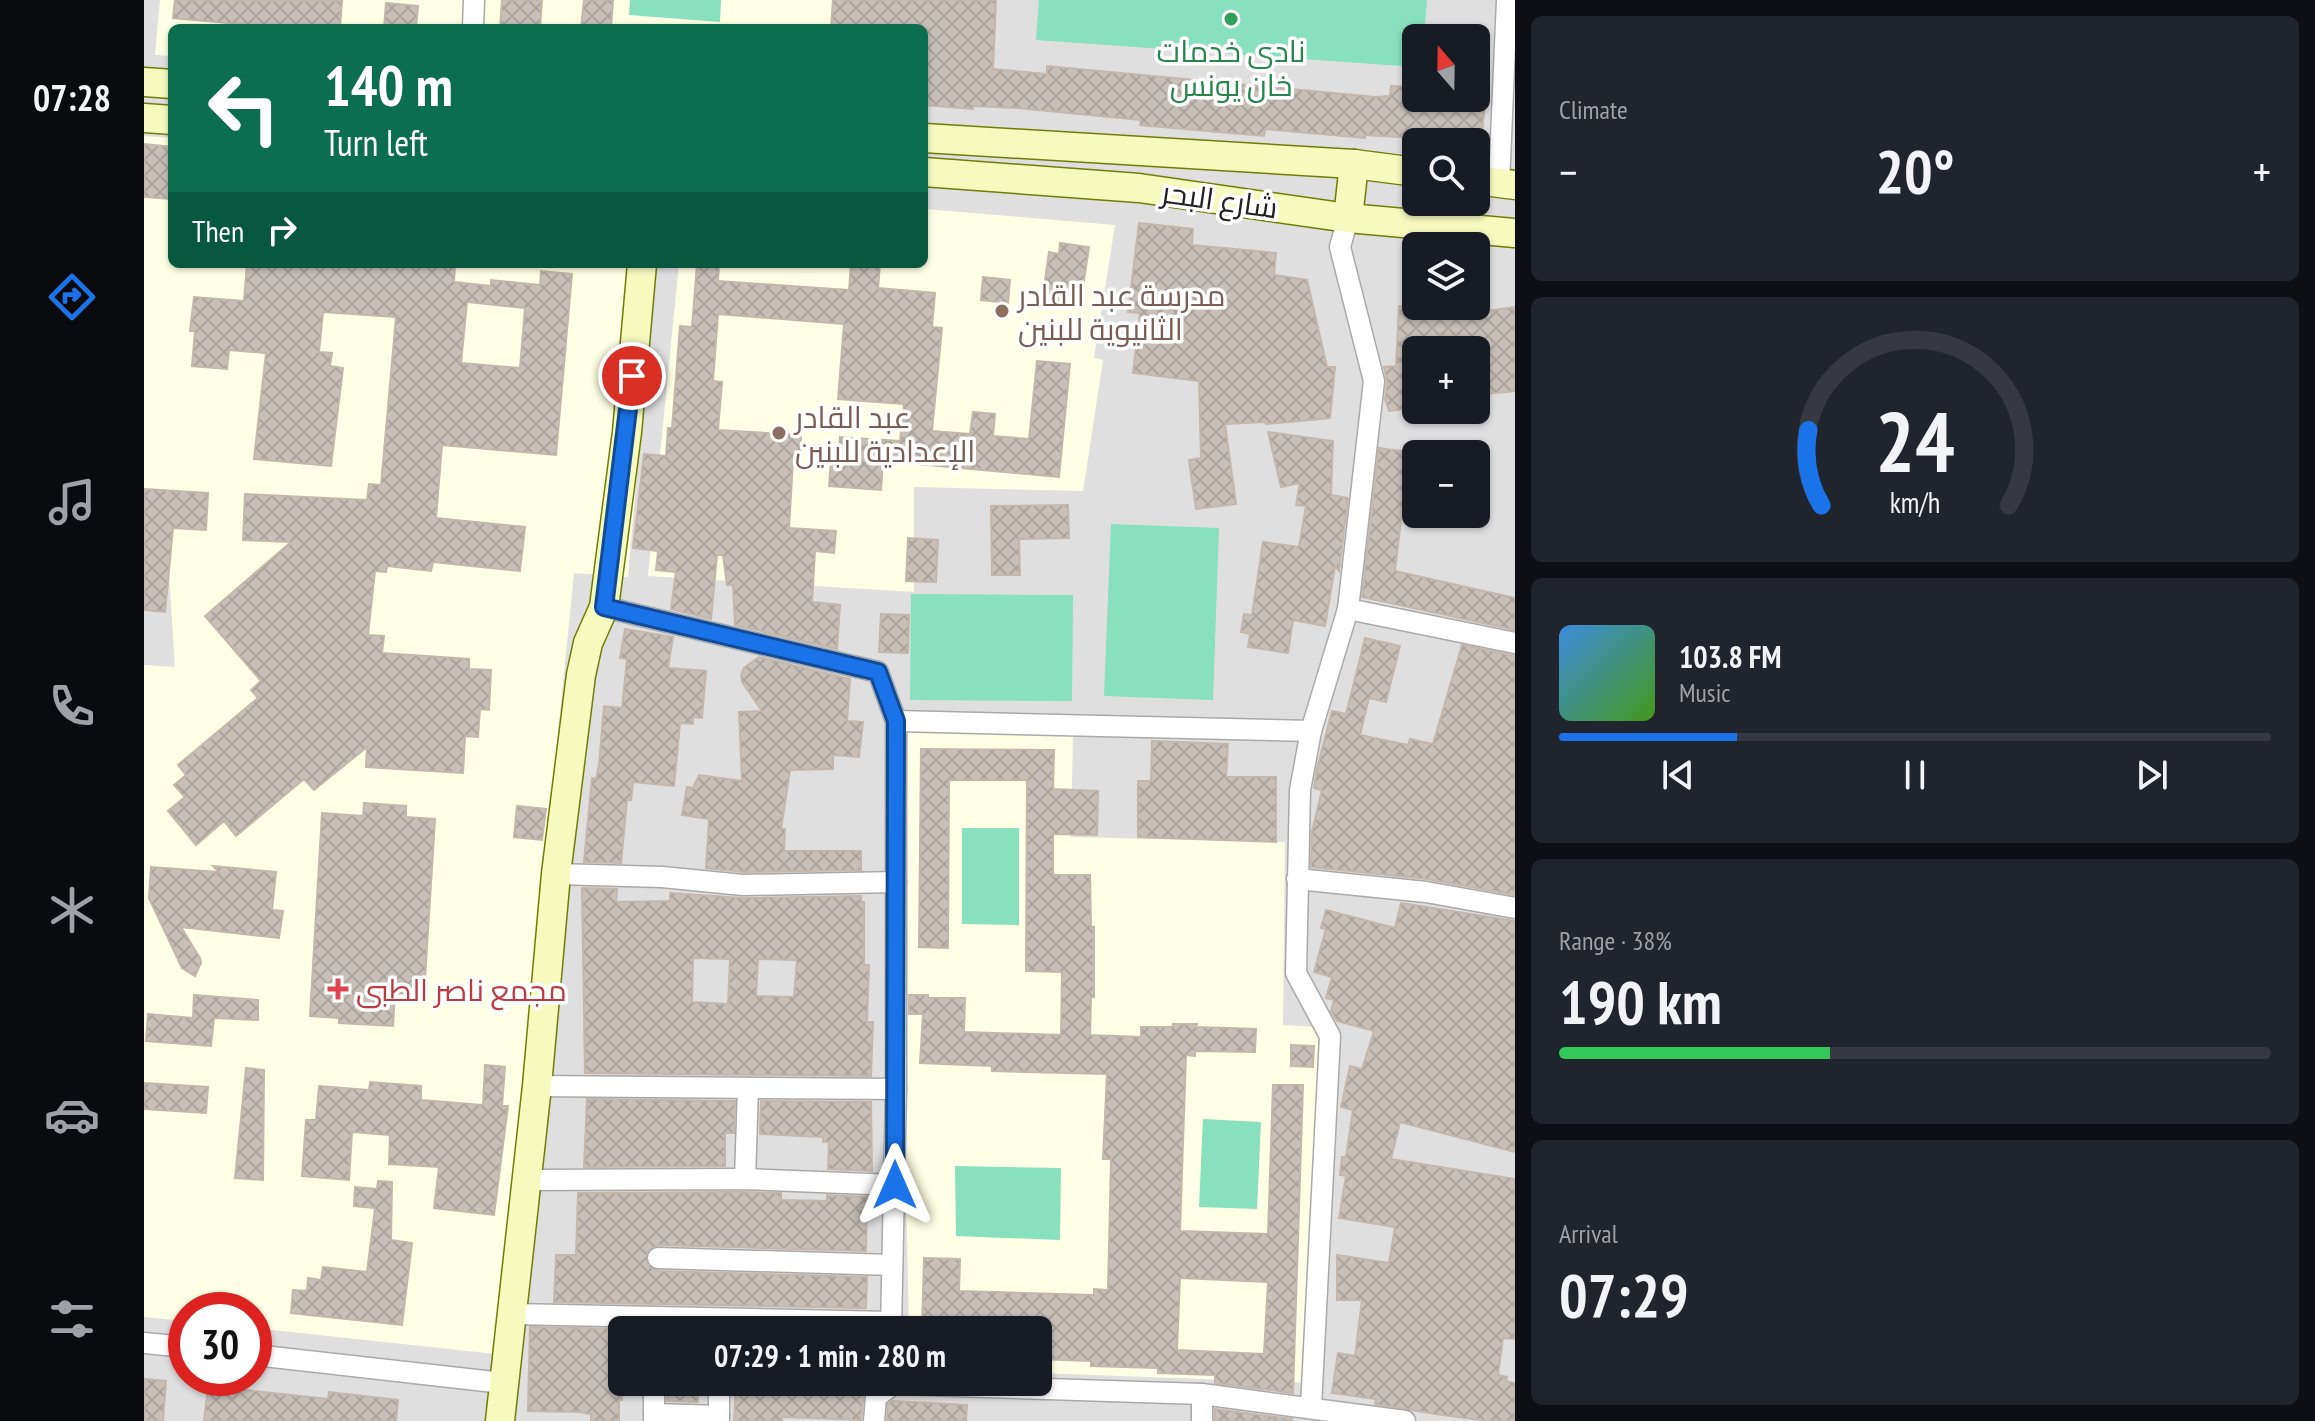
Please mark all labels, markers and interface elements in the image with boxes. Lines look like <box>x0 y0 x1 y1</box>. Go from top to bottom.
marker: نادى خدمات خان يونس <box>1222 10 1240 28</box>
north arrow <box>1402 24 1490 112</box>
map controls <box>1402 24 1490 528</box>
place label: نادى خدمات خان يونس <box>1156 31 1306 104</box>
text: 140 m <box>324 49 453 121</box>
icon: left <box>192 56 296 160</box>
text: 07:28 <box>33 74 111 121</box>
text: Climate <box>1559 93 1628 126</box>
text: Turn left <box>324 119 428 166</box>
button: search <box>1402 128 1490 216</box>
text: 20° <box>1875 132 1955 210</box>
text: − <box>1559 143 1577 200</box>
text: + <box>2253 143 2271 200</box>
street label: شارع البحر <box>1157 171 1280 228</box>
icon: right <box>260 208 304 252</box>
text: Then <box>192 211 244 250</box>
button: layers <box>1402 232 1490 320</box>
icon: directions <box>44 269 100 325</box>
place label: مدرسة عبد القادر الثانيوية للبنين <box>1016 275 1225 348</box>
marker: مدرسة عبد القادر الثانيوية للبنين <box>993 302 1011 320</box>
button: + <box>1402 336 1490 424</box>
pin <box>598 342 666 410</box>
icon: arrive <box>610 354 654 398</box>
text: 24 <box>1875 386 1955 494</box>
place label: عبد القادر الإعدادية للبنين <box>793 397 975 470</box>
marker: عبد القادر الإعدادية للبنين <box>770 424 788 442</box>
button: − <box>1402 440 1490 528</box>
icon: music <box>44 474 100 530</box>
text: km/h <box>1890 484 1940 521</box>
text: 103.8 FM <box>1679 637 1781 676</box>
text: Music <box>1679 676 1731 709</box>
icon: phone <box>44 678 100 734</box>
icon: previous <box>1656 753 1700 797</box>
icon: pause <box>1893 753 1937 797</box>
icon: next <box>2130 753 2174 797</box>
icon: climate <box>44 882 100 938</box>
text: Range · 38% <box>1559 924 1672 957</box>
text: 190 km <box>1559 963 1722 1041</box>
place label: مجمع ناصر الطبى <box>356 970 567 1011</box>
marker: مجمع ناصر الطبى <box>327 978 349 1000</box>
icon: car <box>44 1087 100 1143</box>
position arrow <box>853 1143 937 1227</box>
text: Arrival <box>1559 1217 1618 1250</box>
text: 07:29 <box>1559 1256 1689 1334</box>
icon: filters <box>44 1291 100 1347</box>
speed limit sign: 30 <box>168 1292 272 1396</box>
text: 07:29 · 1 min · 280 m <box>714 1336 946 1375</box>

